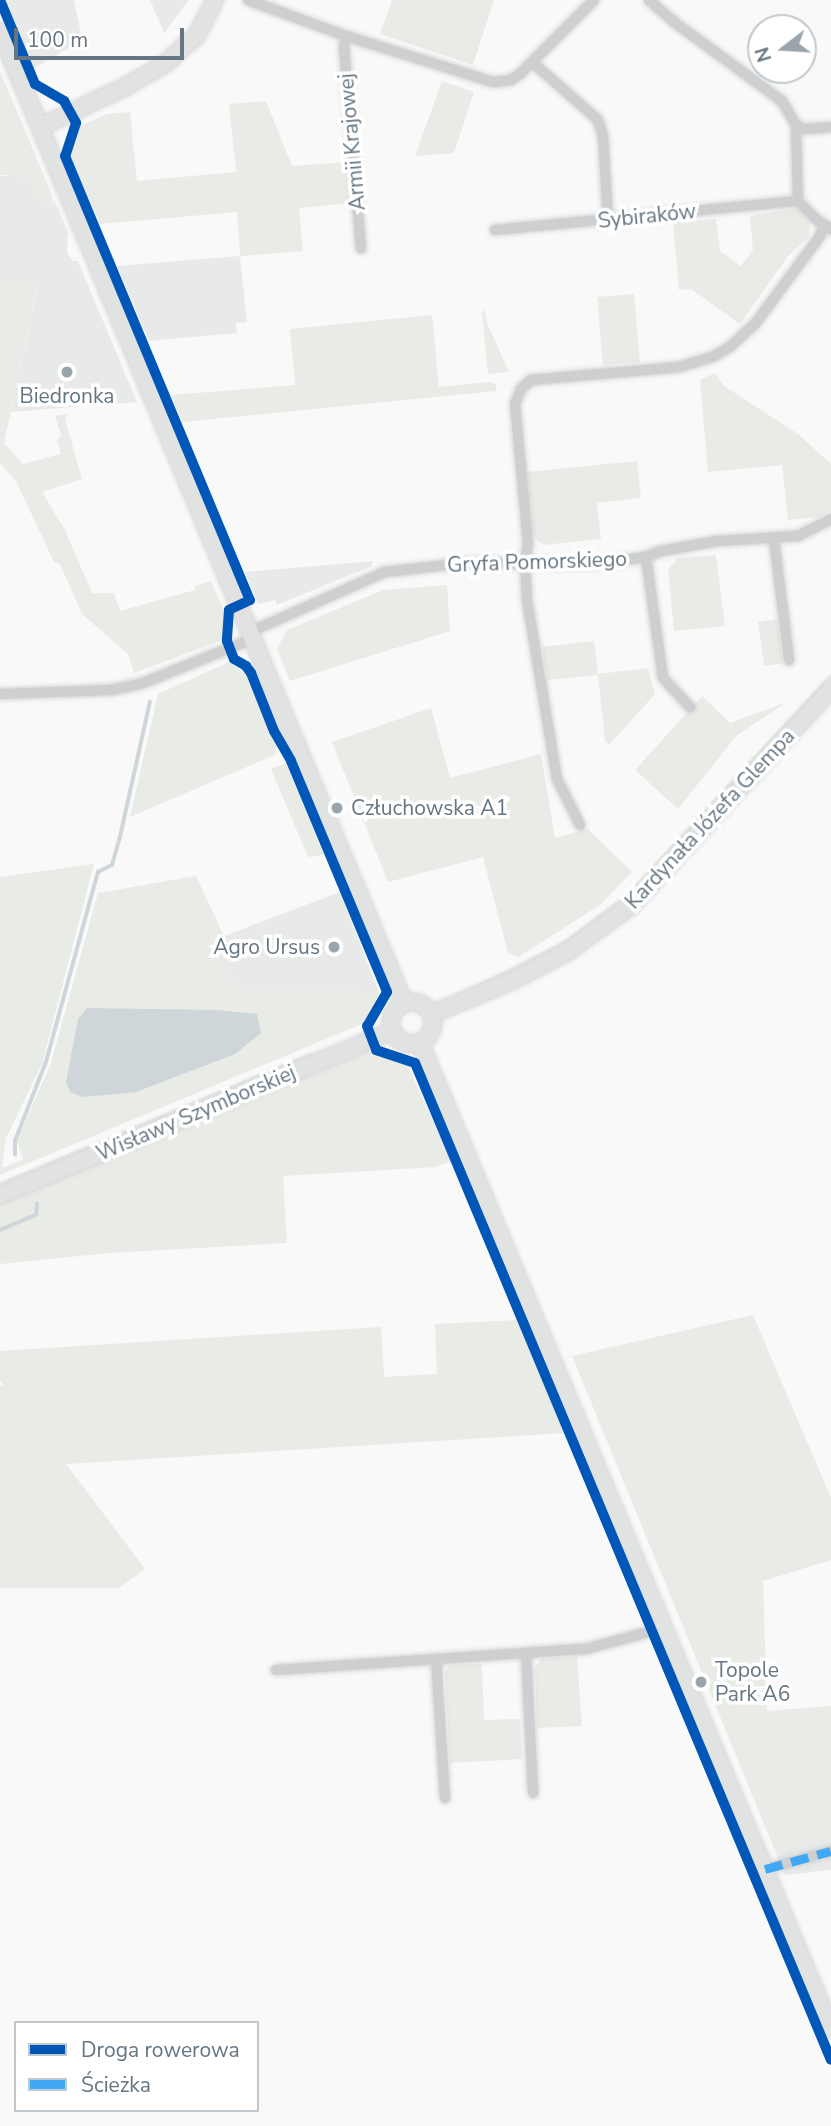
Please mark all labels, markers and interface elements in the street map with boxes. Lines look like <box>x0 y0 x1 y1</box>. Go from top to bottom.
scale bar <box>18 14 187 58</box>
north arrow <box>747 14 817 84</box>
text: 100 m <box>27 26 88 54</box>
text: N <box>749 44 778 65</box>
street label: Armii Krajowej <box>333 72 371 212</box>
street label: Sybiraków <box>597 198 697 234</box>
marker: Biedronka <box>59 364 75 380</box>
place label: Biedronka <box>20 383 114 409</box>
street label: Gryfa Pomorskiego <box>447 546 627 578</box>
street label: Kardynała Józefa Glempa <box>620 724 800 914</box>
place label: Człuchowska A1 <box>351 795 508 821</box>
marker: Człuchowska A1 <box>329 800 345 816</box>
place label: Agro Ursus <box>213 934 320 960</box>
marker: Agro Ursus <box>326 939 342 955</box>
street label: Wisławy Szymborskiej <box>93 1060 299 1166</box>
place label: Topole Park A6 <box>715 1657 790 1707</box>
marker: Topole Park A6 <box>693 1674 709 1690</box>
legend <box>14 2021 259 2112</box>
text: Droga rowerowa <box>81 2036 240 2064</box>
text: Ścieżka <box>81 2071 151 2099</box>

